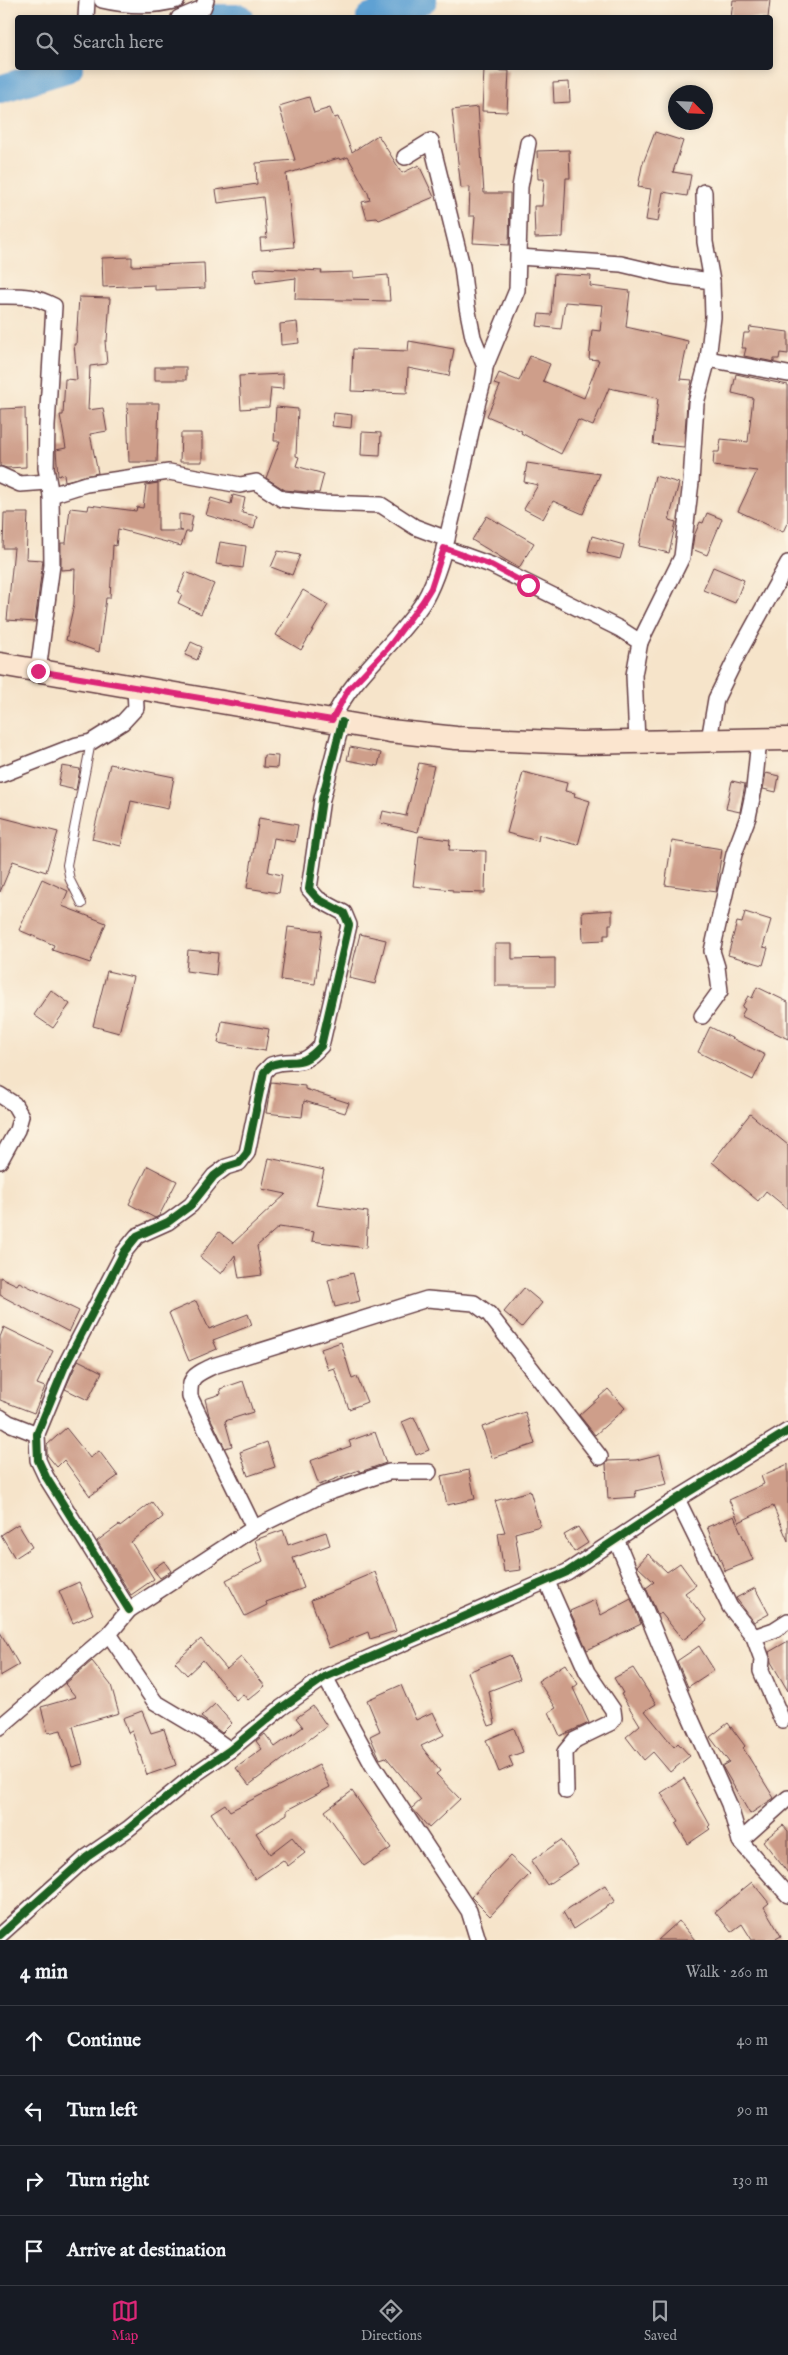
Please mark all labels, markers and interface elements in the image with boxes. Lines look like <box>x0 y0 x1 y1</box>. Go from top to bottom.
search box <box>15 15 773 70</box>
icon: search <box>33 29 61 57</box>
text: Search here <box>73 31 164 55</box>
north arrow <box>668 85 713 130</box>
route start <box>517 574 540 597</box>
route end <box>27 660 50 683</box>
text: 4 min <box>20 1959 68 1986</box>
text: Walk · 260 m <box>685 1963 768 1983</box>
icon: ahead <box>20 2027 48 2055</box>
text: Continue <box>67 2029 141 2053</box>
text: 40 m <box>736 2031 768 2051</box>
icon: left <box>20 2097 48 2125</box>
text: Turn left <box>67 2099 138 2123</box>
text: 90 m <box>737 2101 768 2121</box>
icon: right <box>20 2167 48 2195</box>
text: Turn right <box>67 2169 149 2193</box>
text: 130 m <box>732 2171 768 2191</box>
icon: arrive <box>20 2237 48 2265</box>
text: Arrive at destination <box>67 2239 226 2263</box>
tab: Map <box>111 2297 139 2345</box>
tab: Directions <box>361 2297 422 2345</box>
tab: Saved <box>644 2297 677 2345</box>

